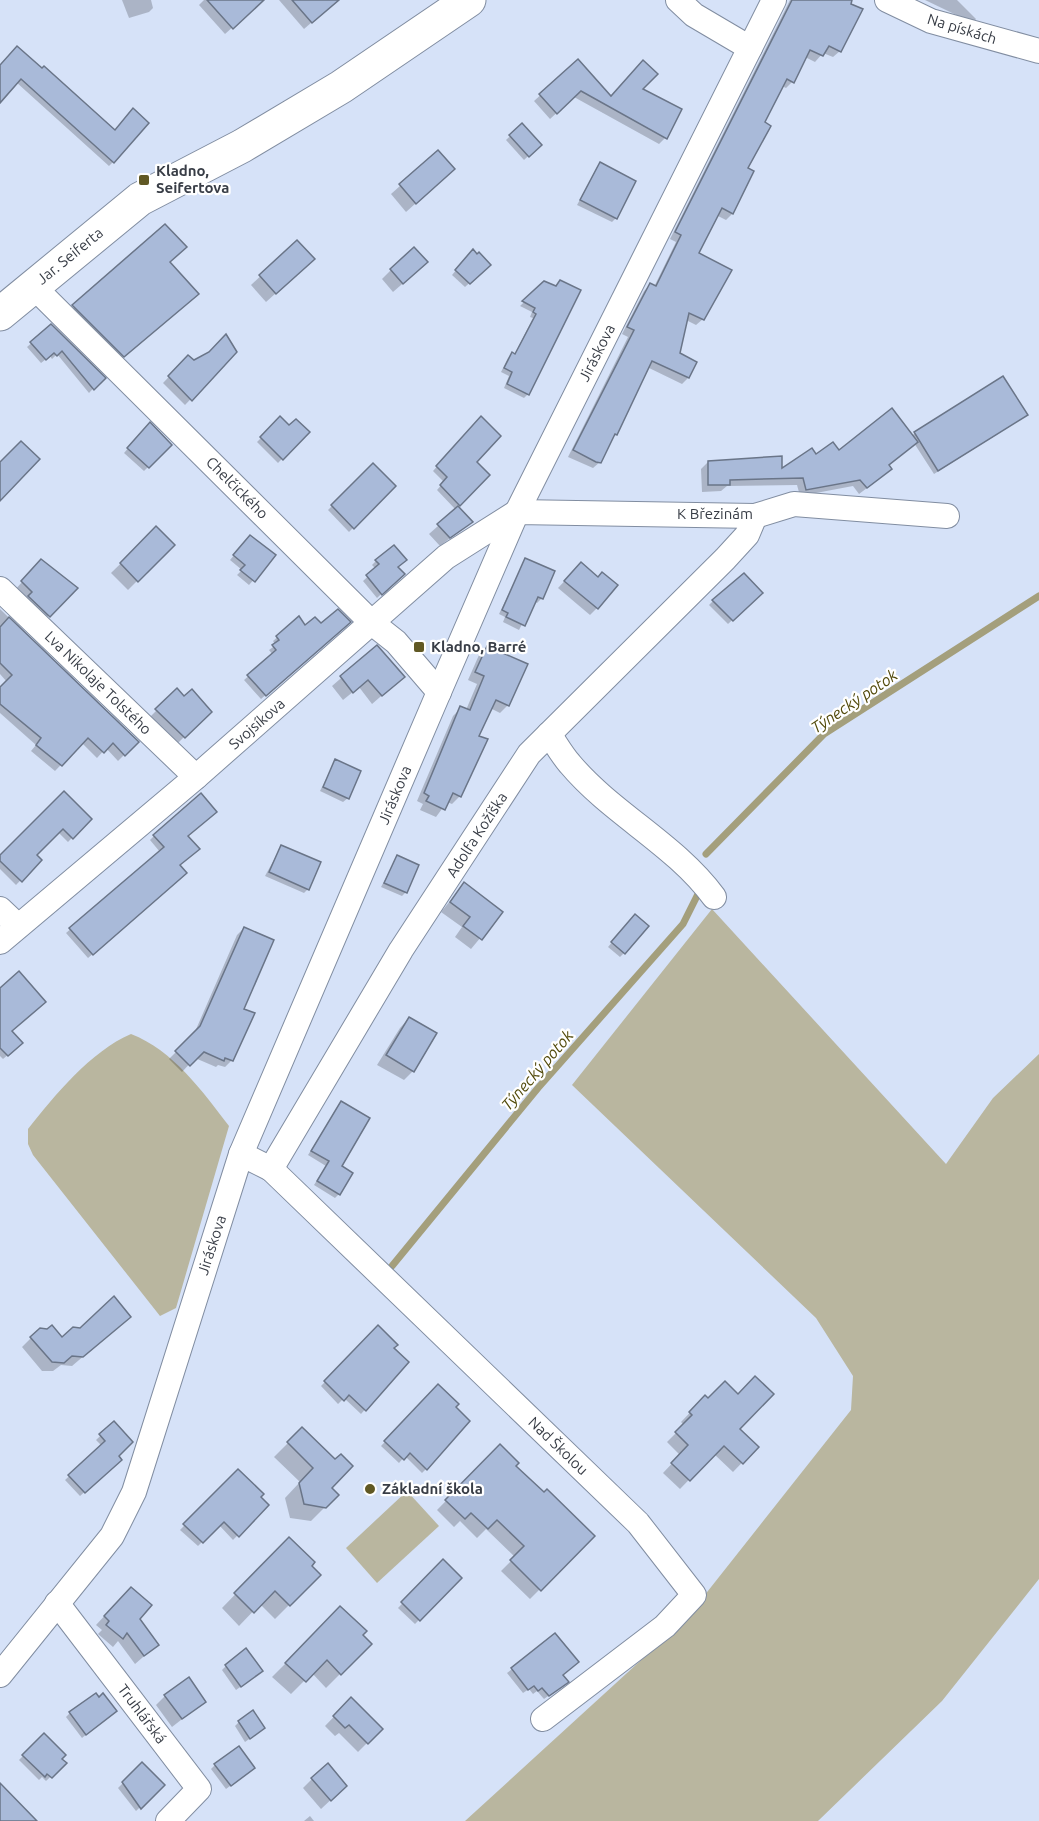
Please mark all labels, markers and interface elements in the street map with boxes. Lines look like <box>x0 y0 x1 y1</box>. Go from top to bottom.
street label: Na pískách <box>925 10 999 47</box>
place label: Kladno, Seifertova <box>156 162 229 196</box>
marker: Kladno, Seifertova <box>137 173 151 187</box>
street label: Jar. Seiferta <box>33 224 106 287</box>
street label: Jiráskova <box>575 321 618 384</box>
street label: Chelčického <box>203 453 272 522</box>
street label: K Březinám <box>677 505 753 522</box>
street label: Lva Nikolaje Tolstého <box>42 627 155 738</box>
place label: Kladno, Barré <box>431 638 526 655</box>
marker: Kladno, Barré <box>412 640 426 654</box>
water label: Týnecký potok <box>807 665 901 736</box>
street label: Svojsíkova <box>225 695 288 753</box>
street label: Jiráskova <box>375 763 414 827</box>
street label: Adolfa Kožíška <box>443 789 510 880</box>
water label: Týnecký potok <box>497 1026 577 1114</box>
street label: Jiráskova <box>194 1213 229 1277</box>
street label: Nad Školou <box>525 1413 592 1478</box>
place label: Základní škola <box>382 1480 483 1497</box>
marker: Základní škola <box>363 1482 377 1496</box>
street label: Truhlářská <box>115 1681 170 1747</box>

